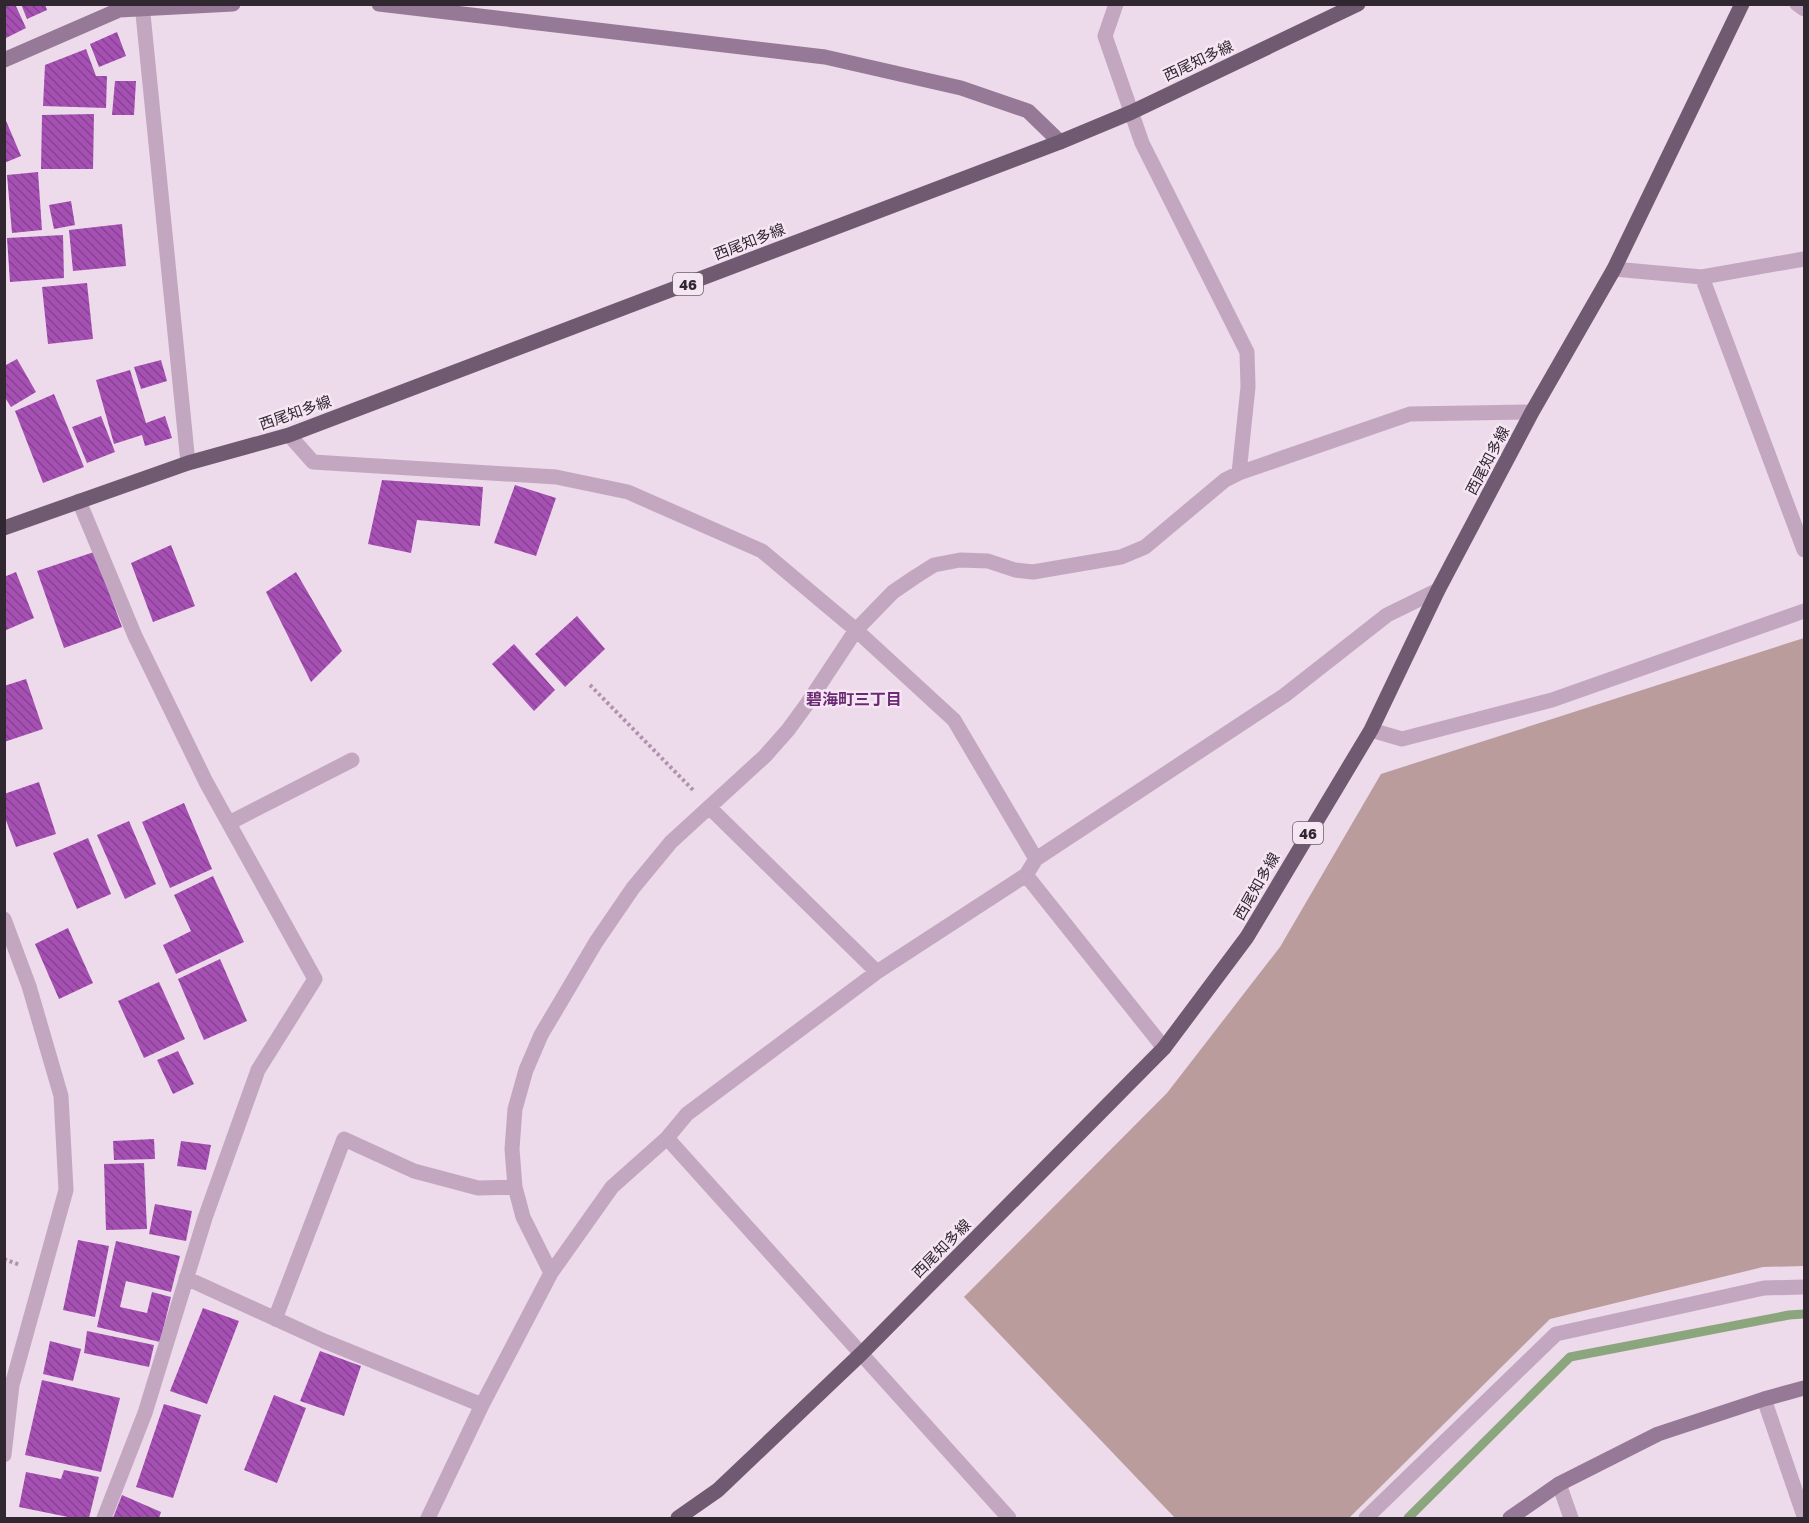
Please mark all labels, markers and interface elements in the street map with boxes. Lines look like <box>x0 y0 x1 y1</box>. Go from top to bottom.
street label: 西尾知多線 <box>1160 36 1236 84</box>
street label: 西尾知多線 <box>711 219 787 263</box>
road number: 46 <box>673 273 703 295</box>
street label: 西尾知多線 <box>257 391 333 433</box>
street label: 西尾知多線 <box>1461 423 1513 497</box>
district label: 碧海町三丁目 <box>806 689 902 709</box>
road number: 46 <box>1293 822 1323 844</box>
street label: 西尾知多線 <box>1229 849 1283 923</box>
street label: 西尾知多線 <box>908 1215 974 1281</box>

